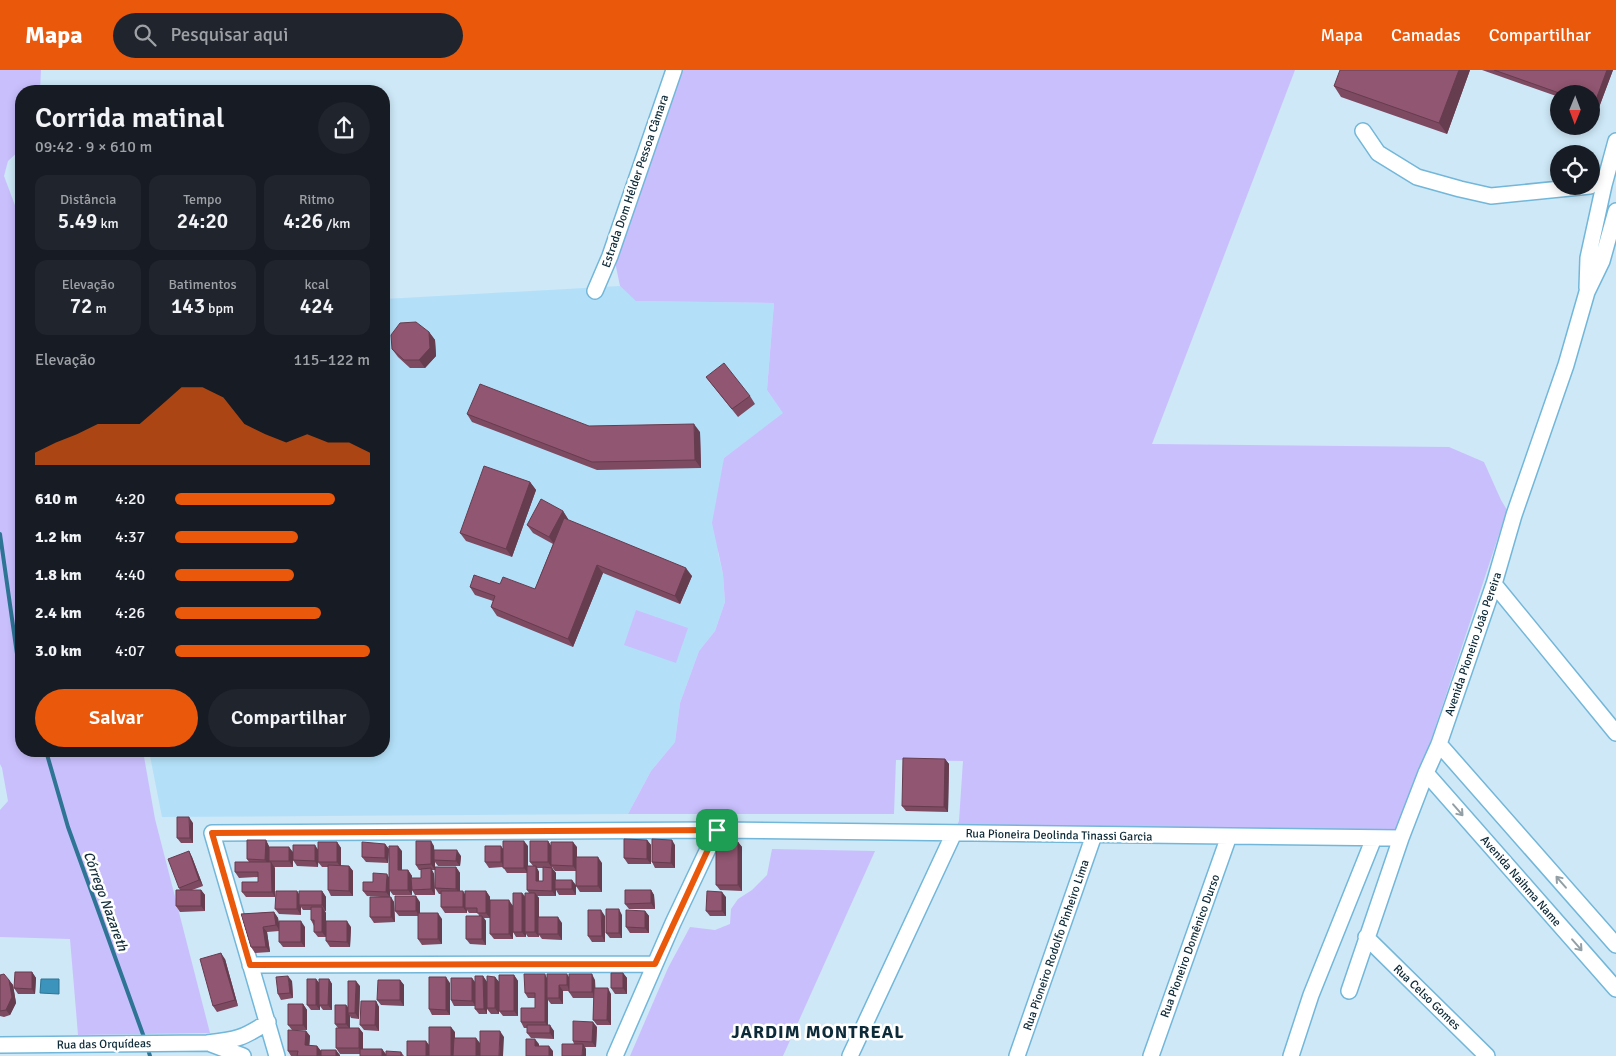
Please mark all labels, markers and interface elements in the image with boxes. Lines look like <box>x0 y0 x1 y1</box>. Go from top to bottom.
search box <box>113 13 463 58</box>
text: Mapa <box>25 20 83 50</box>
icon: search <box>131 21 159 49</box>
text: Pesquisar aqui <box>171 23 288 47</box>
text: Mapa <box>1321 24 1363 46</box>
text: Camadas <box>1391 24 1461 46</box>
text: Compartilhar <box>1489 24 1591 46</box>
north arrow <box>1550 85 1600 135</box>
map controls <box>1550 85 1600 195</box>
street label: Estrada Dom Hélder Pessoa Câmara <box>599 93 672 270</box>
text: Corrida matinal <box>35 101 225 135</box>
button: share <box>318 102 370 154</box>
text: 09:42 · 9 × 610 m <box>35 137 152 157</box>
button: locate <box>1550 145 1600 195</box>
text: Distância <box>60 191 116 208</box>
text: Tempo <box>183 191 222 208</box>
text: Ritmo <box>299 191 335 208</box>
text: 5.49 <box>58 208 97 234</box>
text: 24:20 <box>177 208 228 234</box>
text: 4:26 <box>283 208 323 234</box>
text: km <box>97 215 119 232</box>
text: /km <box>323 215 350 232</box>
text: Elevação <box>62 276 115 293</box>
text: Batimentos <box>168 276 237 293</box>
text: kcal <box>305 276 329 293</box>
text: 72 <box>70 293 92 319</box>
text: 143 <box>171 293 205 319</box>
text: 424 <box>300 293 334 319</box>
text: m <box>92 300 107 317</box>
text: bpm <box>205 300 234 317</box>
text: Elevação <box>35 350 96 370</box>
text: 115–122 m <box>293 350 370 370</box>
text: 610 m <box>35 489 77 509</box>
text: 4:20 <box>115 489 145 509</box>
text: 1.2 km <box>35 527 82 547</box>
text: 4:37 <box>115 527 145 547</box>
text: 1.8 km <box>35 565 82 585</box>
text: 4:40 <box>115 565 145 585</box>
street label: Avenida Pioneiro João Pereira <box>1442 570 1505 718</box>
text: 2.4 km <box>35 603 82 623</box>
text: 4:26 <box>115 603 145 623</box>
text: 3.0 km <box>35 641 82 661</box>
text: 4:07 <box>115 641 145 661</box>
button: Salvar <box>35 689 198 747</box>
button: Compartilhar <box>208 689 370 747</box>
one-way arrow <box>1452 803 1464 816</box>
pin <box>696 809 738 851</box>
icon: arrive <box>703 816 731 844</box>
street label: Rua Pioneira Deolinda Tinassi Garcia <box>965 826 1153 845</box>
street label: Avenida Naihma Name <box>1477 833 1564 930</box>
water label: Córrego Nazareth <box>80 849 132 954</box>
street label: Rua Pioneiro Rodolfo Pinheiro Lima <box>1020 858 1093 1033</box>
street label: Rua Pioneiro Domênico Durso <box>1158 872 1223 1020</box>
one-way arrow <box>1555 876 1566 889</box>
one-way arrow <box>1571 938 1582 951</box>
street label: Rua Celso Gomes <box>1390 961 1463 1033</box>
district label: JARDIM MONTREAL <box>731 1021 905 1043</box>
street label: Rua das Orquídeas <box>57 1036 151 1053</box>

